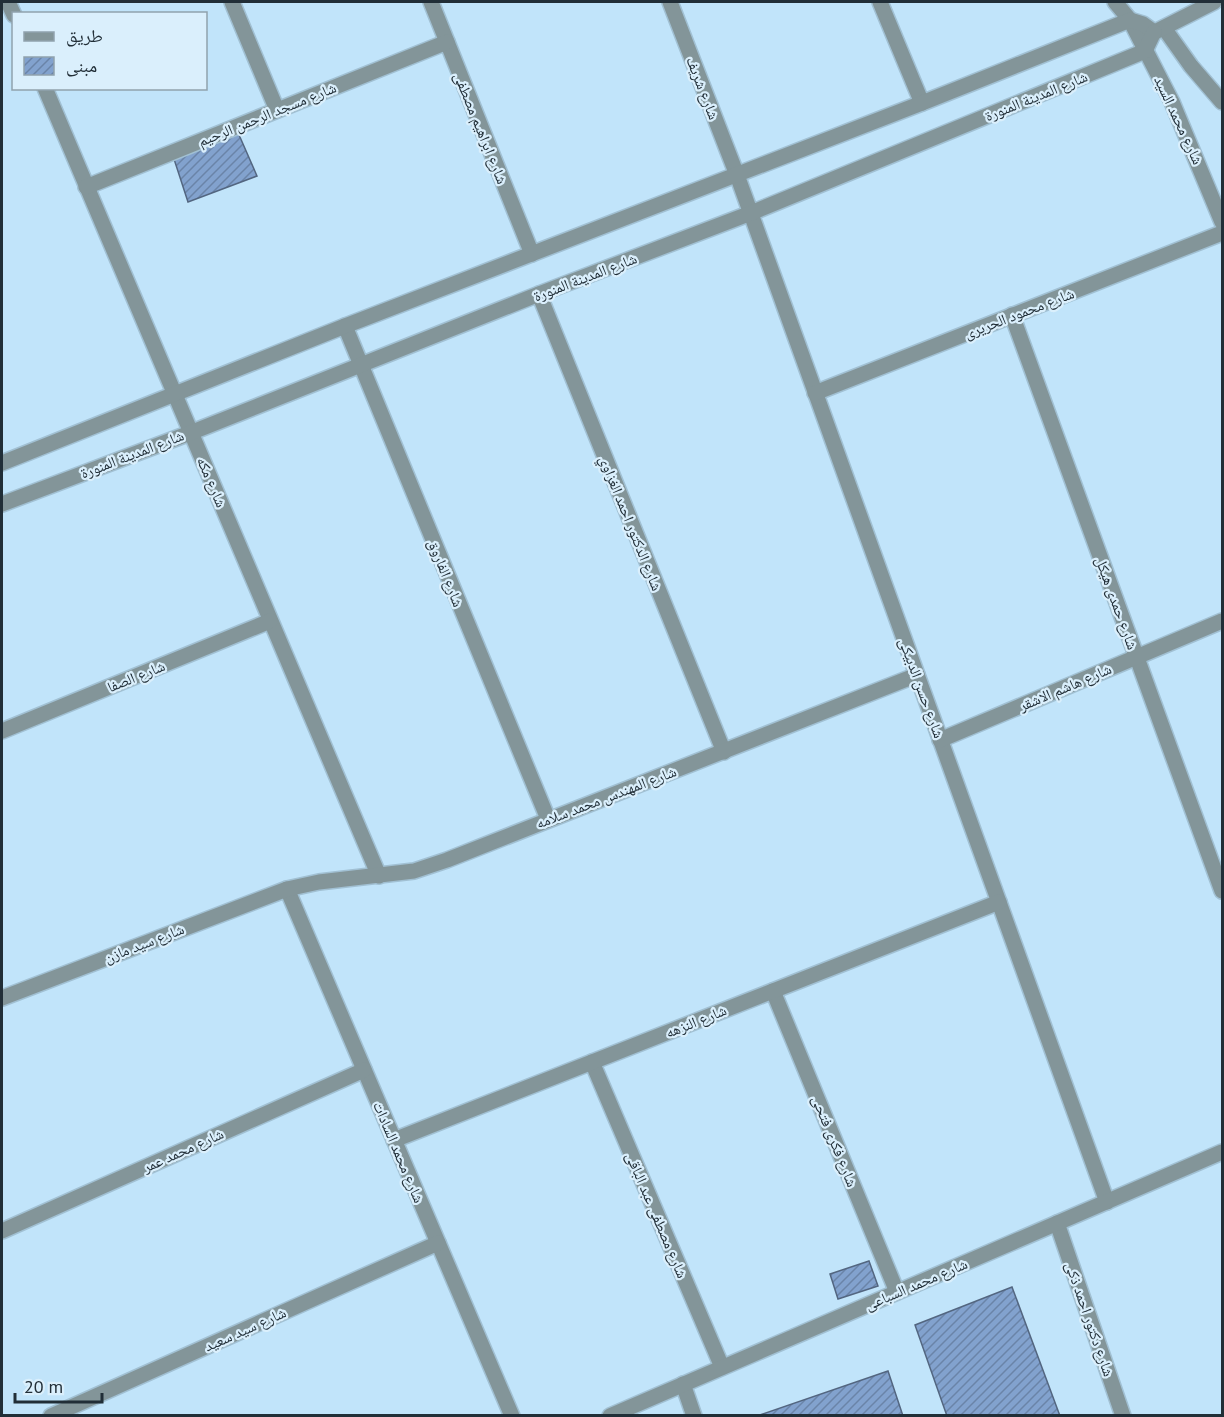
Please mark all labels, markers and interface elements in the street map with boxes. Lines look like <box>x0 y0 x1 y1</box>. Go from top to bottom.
legend <box>12 12 207 90</box>
text: طريق <box>66 24 103 47</box>
text: مبنى <box>66 54 97 77</box>
street label: شارع شريف <box>681 54 724 123</box>
street label: شارع المدينة المنورة <box>982 67 1091 126</box>
street label: شارع ابراهيم مصطفى <box>449 69 512 187</box>
street label: شارع محمد السيد <box>1149 73 1208 168</box>
street label: شارع مسجد الرحمن الرحيم <box>195 78 339 151</box>
street label: شارع المدينة المنورة <box>531 249 640 306</box>
street label: شارع محمود الحريرى <box>961 283 1077 344</box>
street label: شارع المدينة المنورة <box>78 426 187 483</box>
street label: شارع الدكتور احمد الغزاوي <box>593 453 667 595</box>
street label: شارع مكه <box>192 454 231 511</box>
street label: شارع الفاروق <box>423 536 468 610</box>
street label: شارع حمدى هيكل <box>1090 554 1143 652</box>
street label: شارع حسن الدبيكى <box>894 635 949 741</box>
street label: شارع الصفا <box>104 656 168 697</box>
street label: شارع هاشم الاشقر <box>1015 659 1115 716</box>
street label: شارع المهندس محمد سلامه <box>533 761 679 833</box>
street label: شارع سيد مازن <box>101 919 187 968</box>
street label: شارع النزهه <box>663 1000 730 1043</box>
street label: شارع فكرى فتحى <box>807 1092 862 1190</box>
street label: شارع محمد السادات <box>368 1098 429 1206</box>
street label: شارع محمد عمر <box>139 1124 227 1178</box>
street label: شارع مصطفى عبد الباقى <box>621 1149 692 1281</box>
street label: شارع محمد السباعى <box>862 1254 971 1315</box>
street label: شارع دكتور احمد ذكى <box>1060 1259 1119 1379</box>
street label: شارع سيد سعيد <box>201 1302 289 1356</box>
scale bar <box>15 1366 102 1404</box>
text: 20 m <box>24 1375 63 1398</box>

